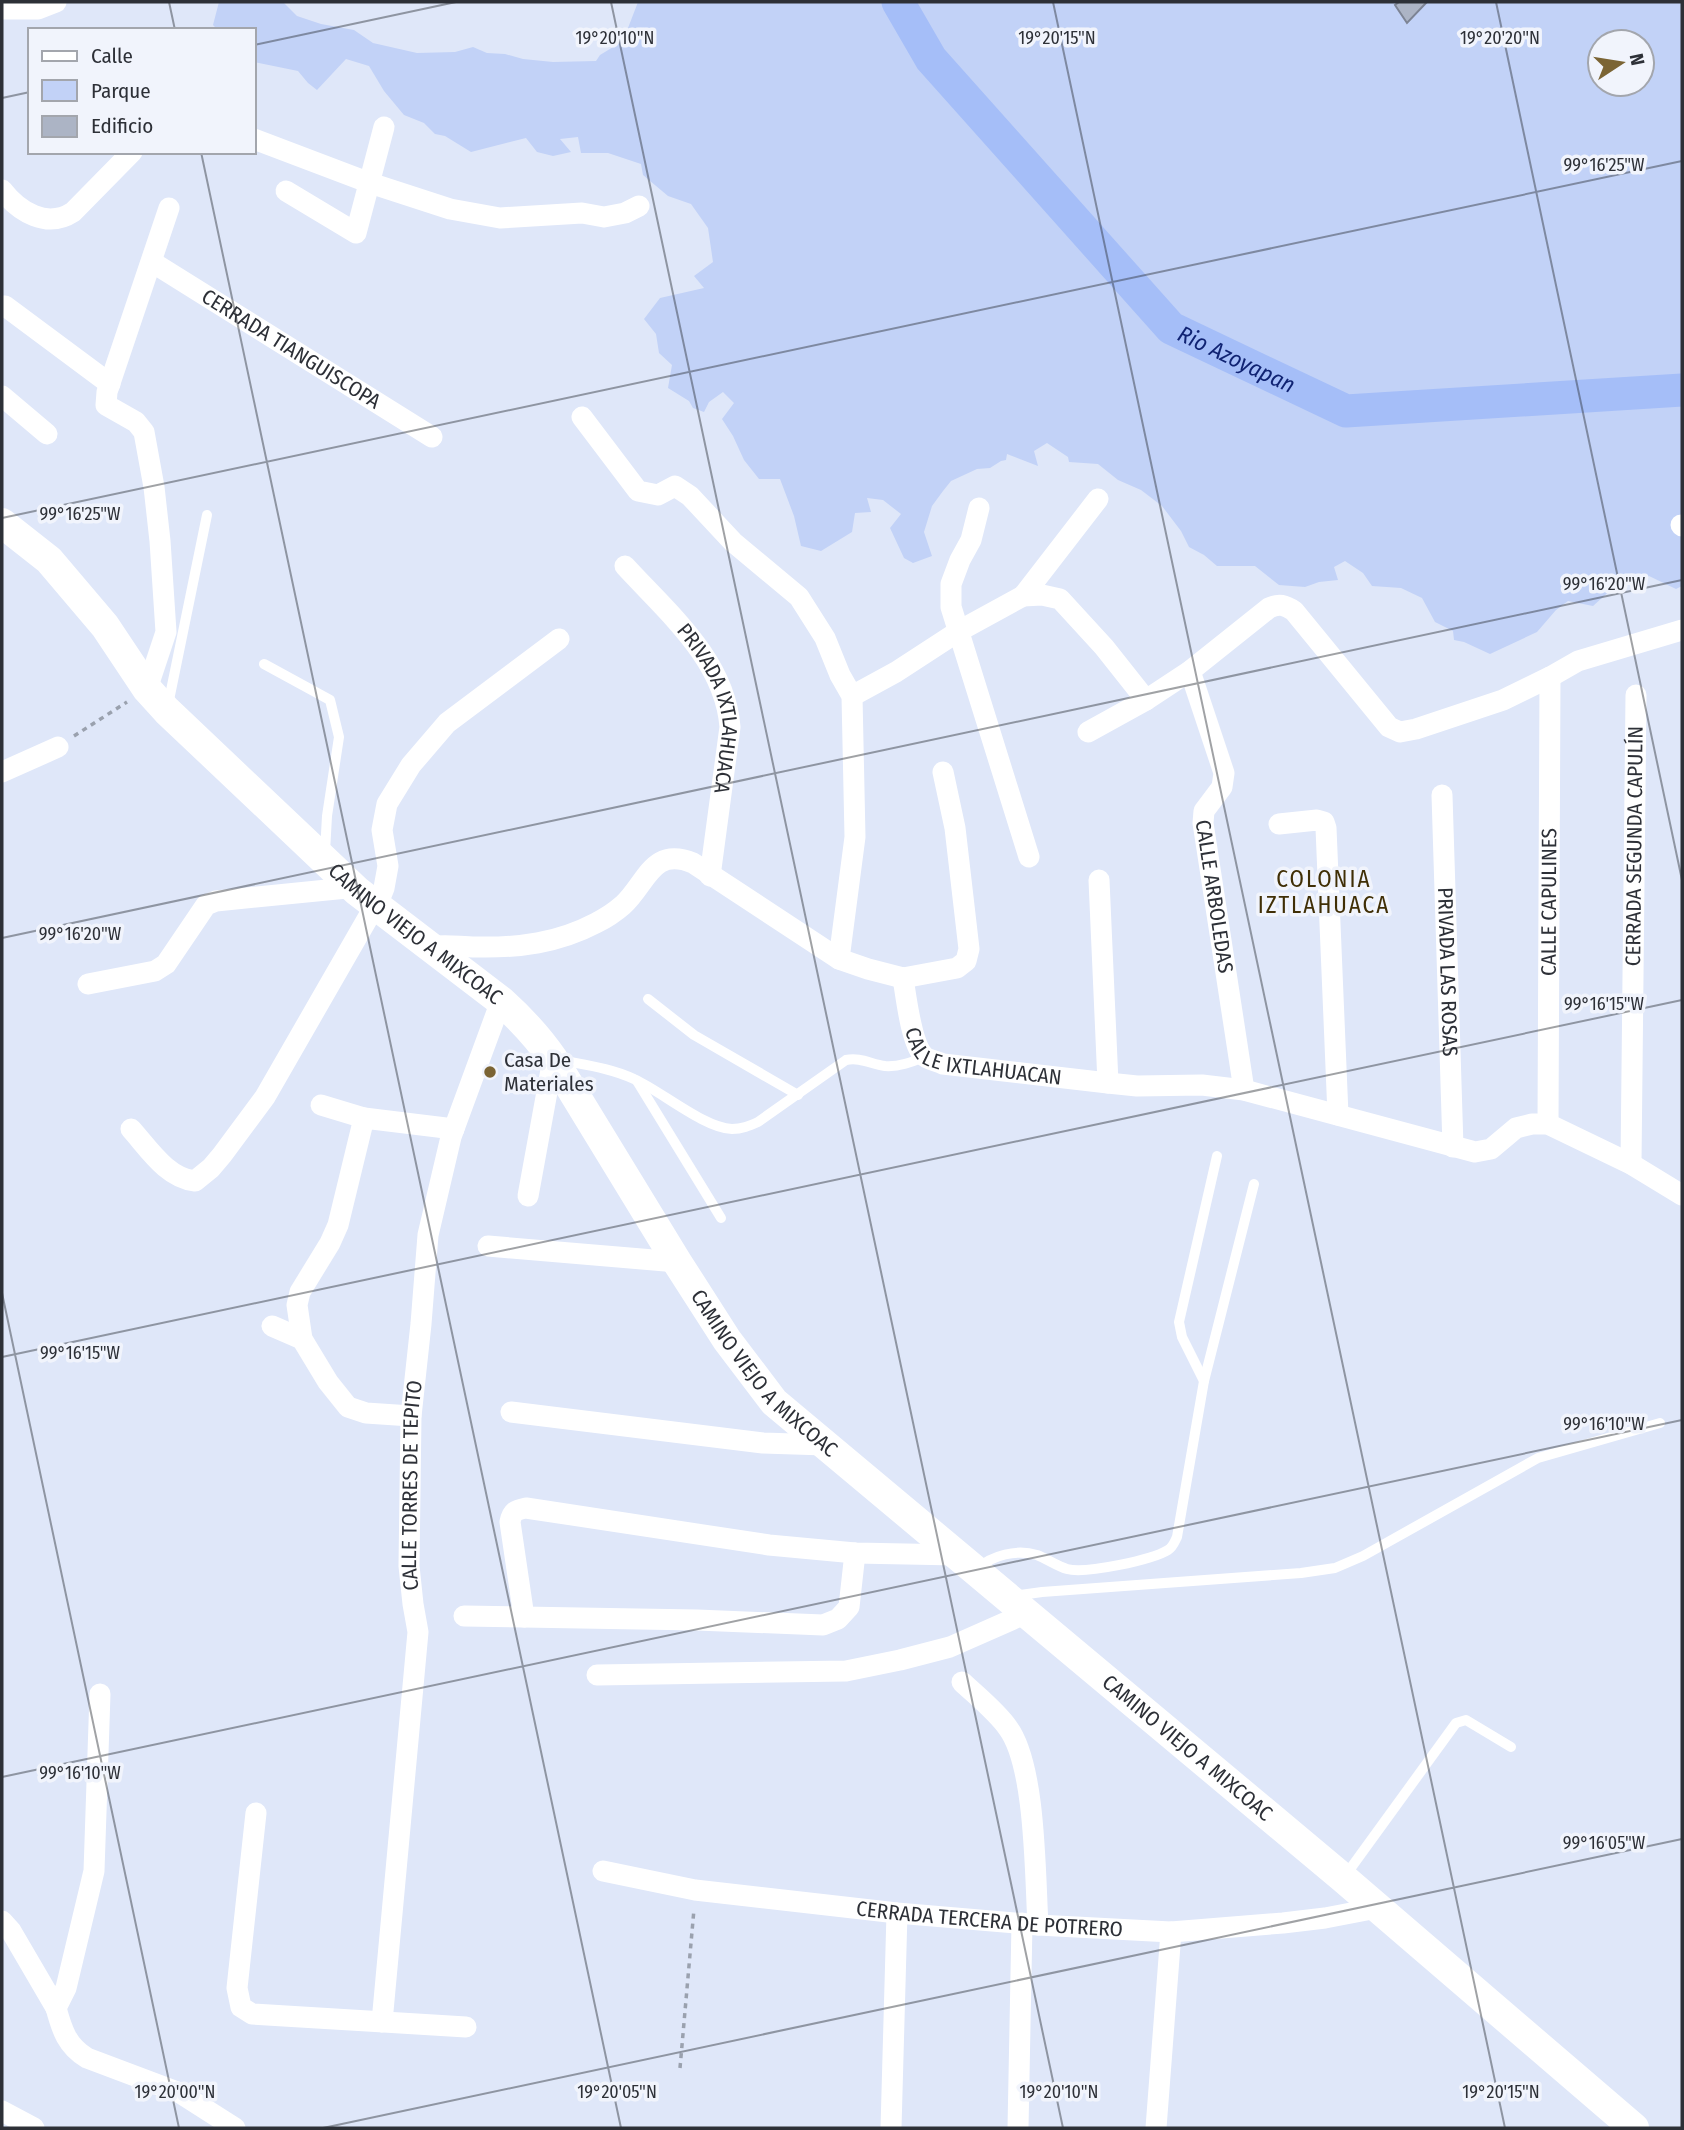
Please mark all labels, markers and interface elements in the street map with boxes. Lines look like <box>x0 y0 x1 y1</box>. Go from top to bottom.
text: 19°20'10"N <box>576 27 654 49</box>
text: 19°20'15"N <box>1018 27 1096 49</box>
text: 19°20'20"N <box>1460 27 1540 49</box>
legend <box>28 28 256 154</box>
north arrow <box>1586 28 1656 98</box>
text: Calle <box>91 43 133 69</box>
text: N <box>1625 52 1650 68</box>
text: Parque <box>91 78 151 104</box>
text: Edificio <box>91 113 153 139</box>
text: 99°16'25"W <box>1563 154 1645 176</box>
street label: CERRADA TIANGUISCOPA <box>197 283 385 415</box>
water label: Rio Azoyapan <box>1173 319 1300 399</box>
text: 99°16'25"W <box>39 503 121 525</box>
text: 99°16'20"W <box>1563 573 1646 595</box>
street label: PRIVADA IXTLAHUACA <box>671 618 743 795</box>
street label: CERRADA SEGUNDA CAPULÍN <box>1620 726 1649 966</box>
street label: CALLE ARBOLEDAS <box>1190 818 1239 975</box>
street label: CALLE CAPULINES <box>1536 828 1562 976</box>
street label: CAMINO VIEJO A MIXCOAC <box>323 858 508 1010</box>
district label: COLONIA IZTLAHUACA <box>1258 865 1390 919</box>
street label: PRIVADA LAS ROSAS <box>1432 887 1463 1057</box>
text: 99°16'20"W <box>39 923 122 945</box>
text: 99°16'15"W <box>1564 993 1645 1015</box>
street label: CALLE IXTLAHUACAN <box>899 1024 1063 1091</box>
place label: Casa De Materiales <box>504 1047 594 1097</box>
marker: Casa De Materiales <box>482 1064 498 1080</box>
street label: CAMINO VIEJO A MIXCOAC <box>685 1285 843 1463</box>
text: 99°16'15"W <box>40 1342 121 1364</box>
street label: CALLE TORRES DE TEPITO <box>396 1379 428 1592</box>
text: 99°16'10"W <box>1563 1413 1645 1435</box>
street label: CAMINO VIEJO A MIXCOAC <box>1097 1669 1278 1827</box>
text: 99°16'10"W <box>39 1762 121 1784</box>
text: 99°16'05"W <box>1563 1832 1646 1854</box>
street label: CERRADA TERCERA DE POTRERO <box>855 1895 1123 1942</box>
text: 19°20'00"N <box>134 2081 216 2103</box>
text: 19°20'05"N <box>577 2081 657 2103</box>
text: 19°20'10"N <box>1020 2081 1098 2103</box>
text: 19°20'15"N <box>1462 2081 1540 2103</box>

